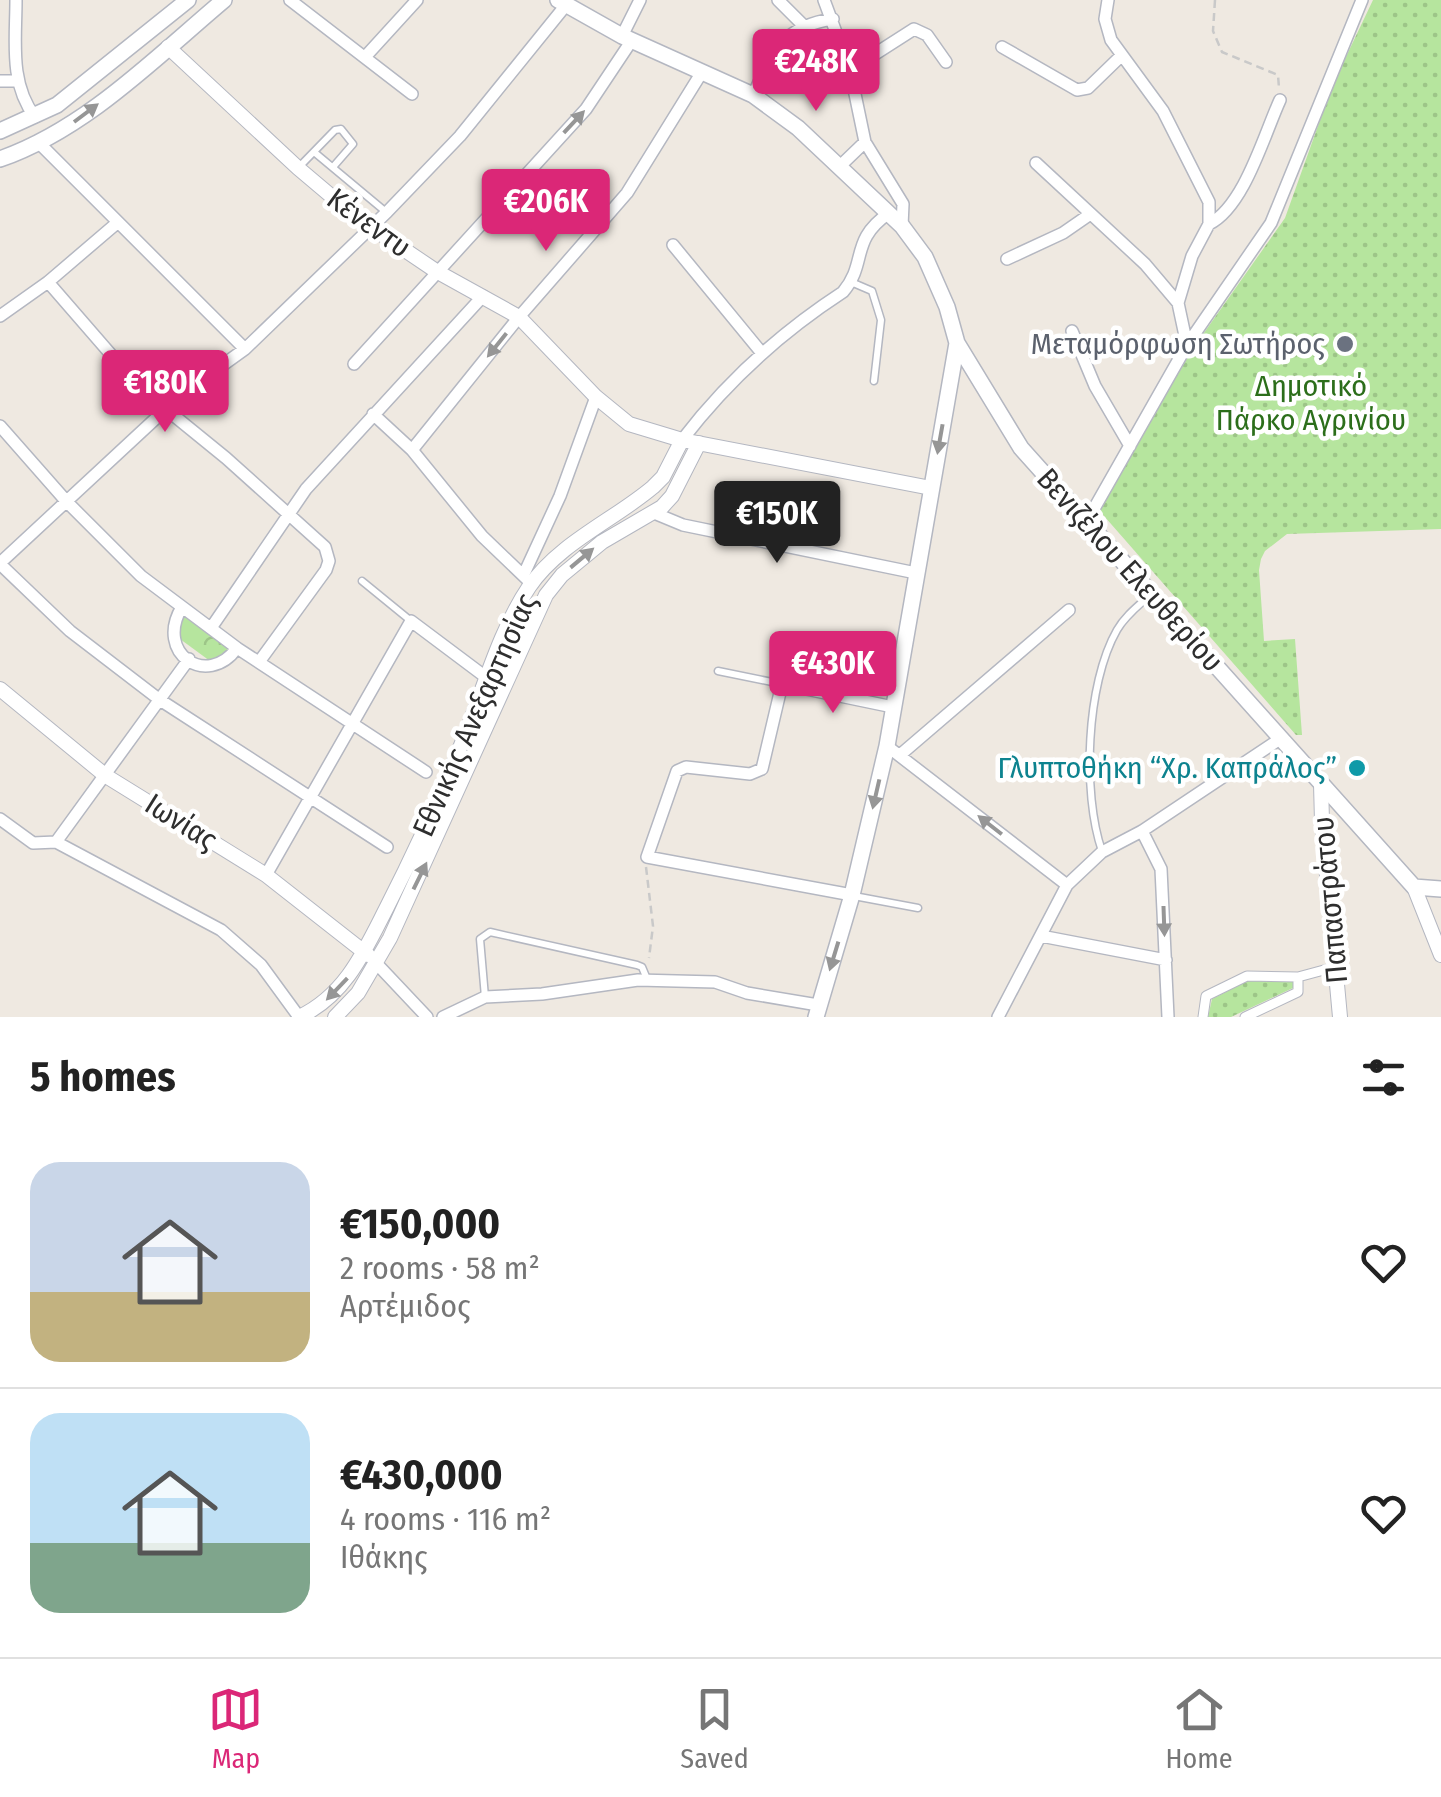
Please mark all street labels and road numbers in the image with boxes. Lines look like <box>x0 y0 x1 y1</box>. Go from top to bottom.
street label: Κένεντυ <box>320 181 418 265</box>
street label: Βενιζέλου Ελευθερίου <box>1029 461 1231 679</box>
street label: Εθνικής Ανεξαρτησίας <box>405 588 545 842</box>
street label: Ιωνίας <box>138 786 224 858</box>
street label: Παπαστράτου <box>1305 815 1355 985</box>

